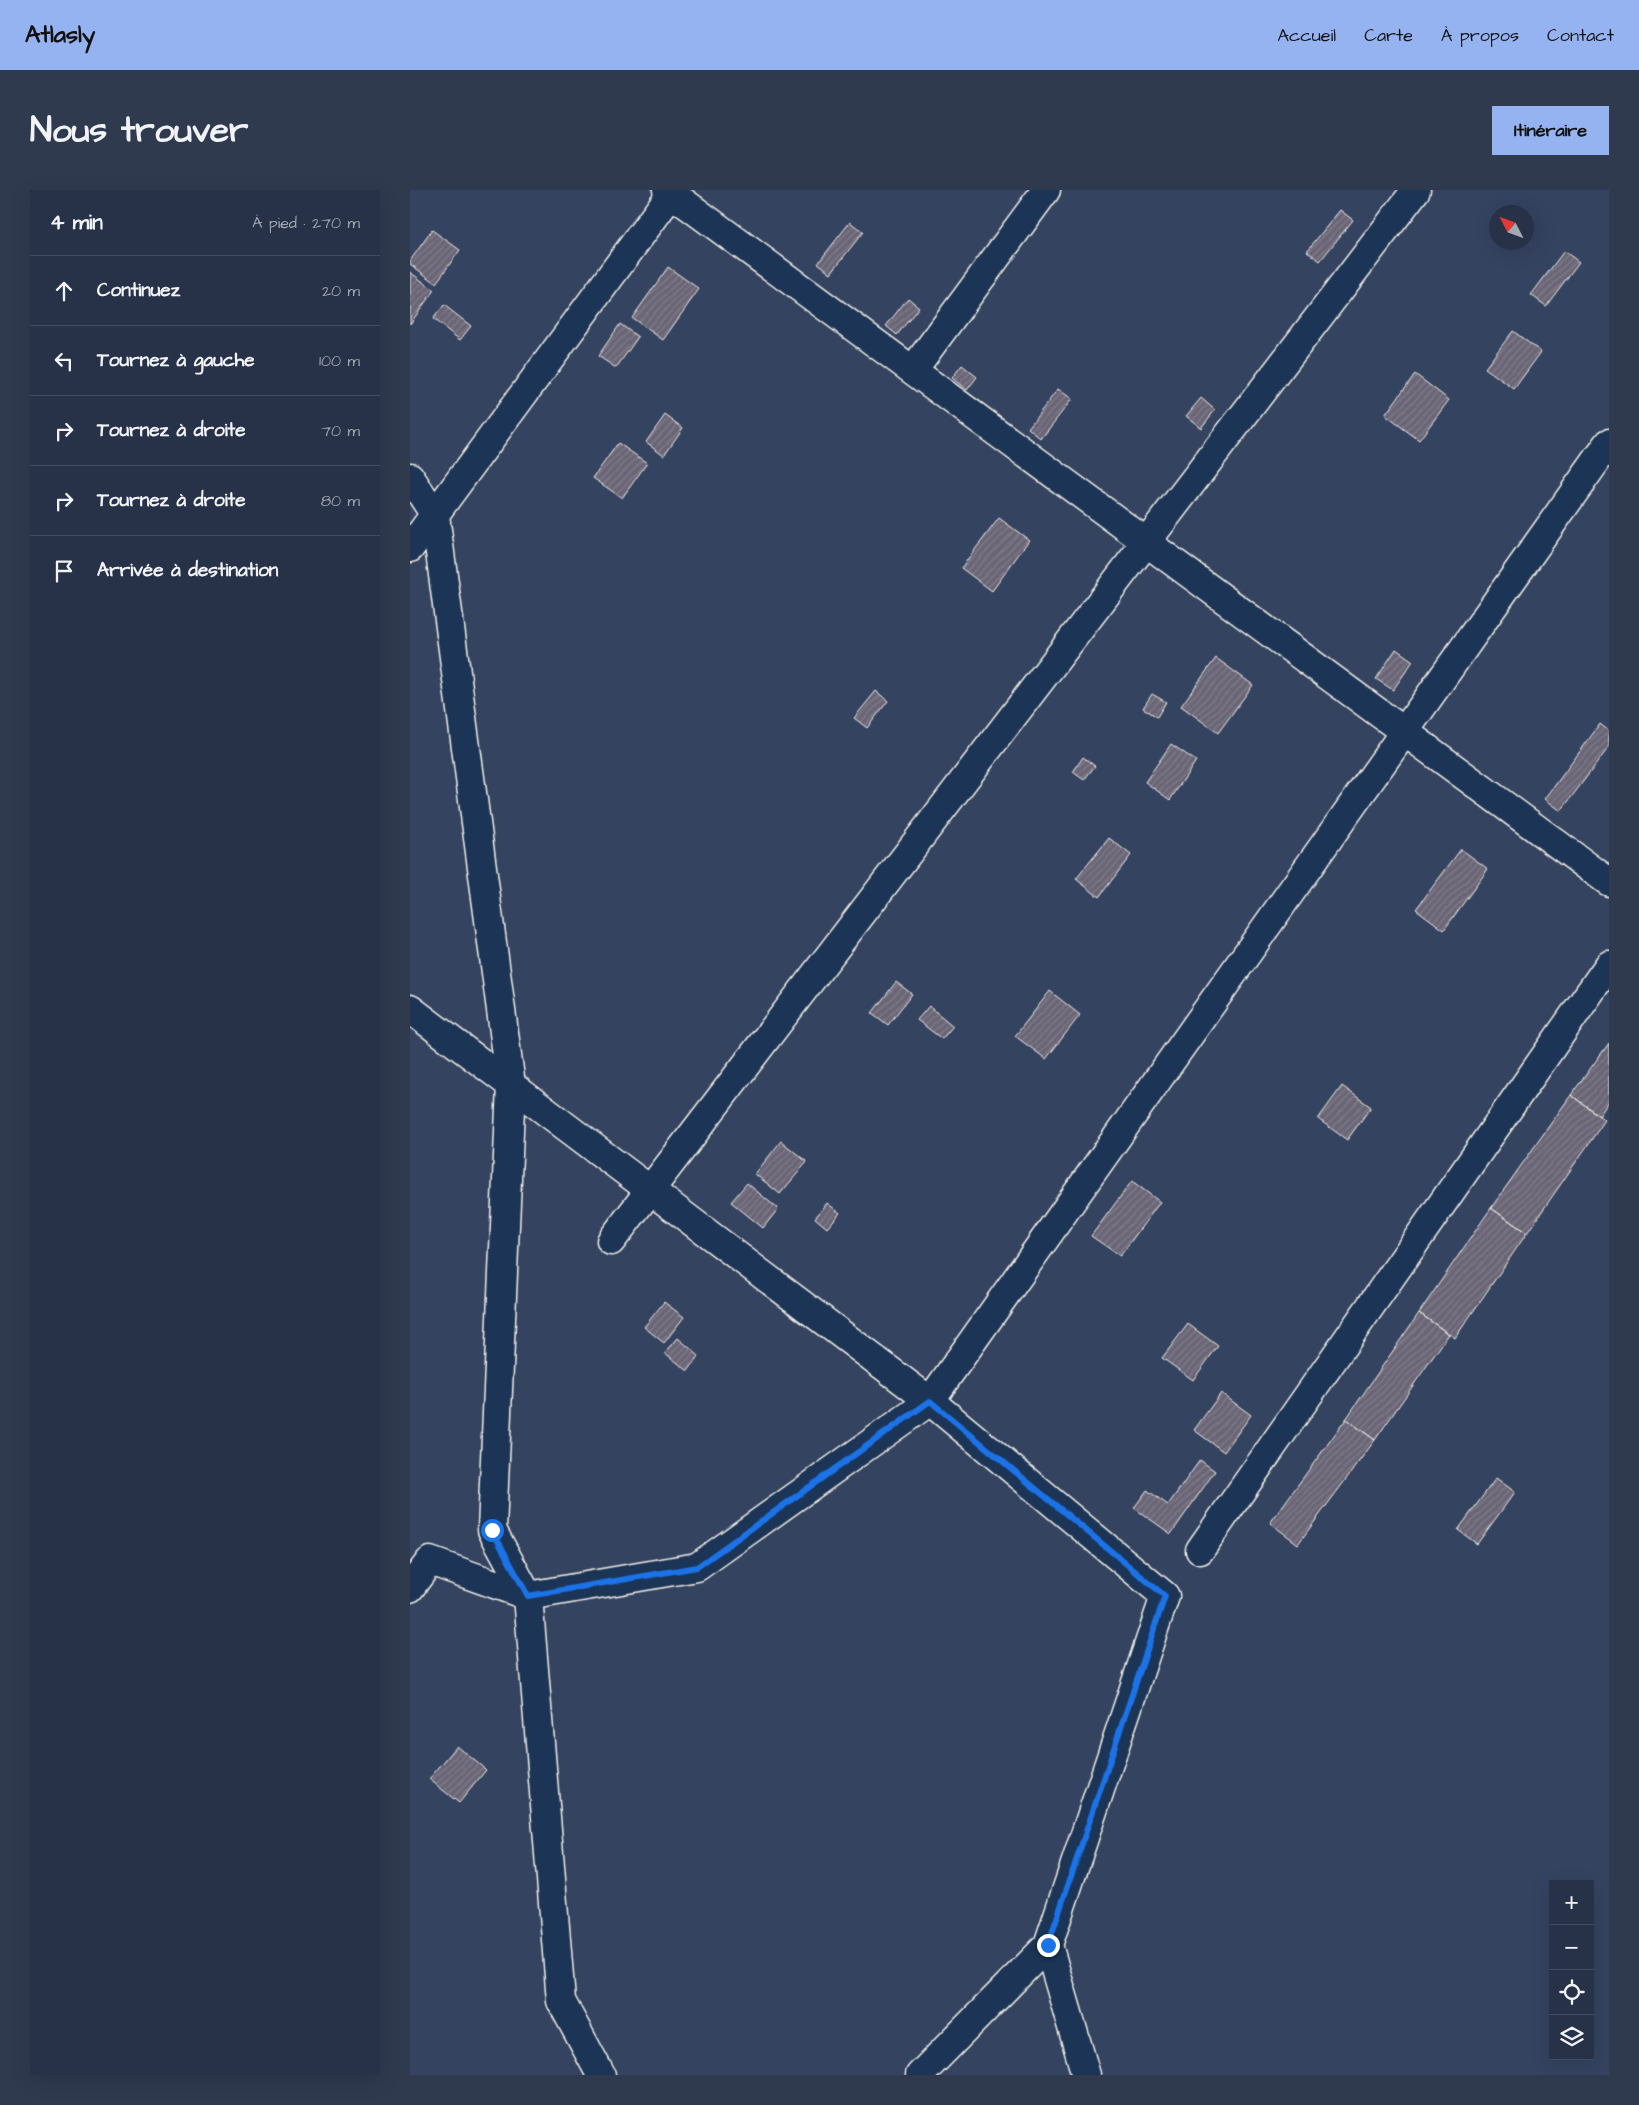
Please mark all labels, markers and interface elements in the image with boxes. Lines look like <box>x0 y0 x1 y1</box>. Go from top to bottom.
text: Atlasly <box>25 18 95 52</box>
text: Accueil <box>1277 23 1336 48</box>
text: Carte <box>1364 23 1413 48</box>
text: À propos <box>1441 23 1519 48</box>
text: Contact <box>1547 23 1614 48</box>
text: Nous trouver <box>30 106 248 155</box>
button: Itinéraire <box>1492 106 1609 155</box>
north arrow <box>1489 205 1534 250</box>
text: 4 min <box>50 208 103 237</box>
text: À pied · 270 m <box>252 212 360 234</box>
icon: ahead <box>50 277 78 305</box>
text: Continuez <box>97 277 180 304</box>
text: 20 m <box>322 280 360 302</box>
icon: left <box>50 347 78 375</box>
text: Tournez à gauche <box>97 347 255 374</box>
text: 100 m <box>319 350 360 372</box>
icon: right <box>50 417 78 445</box>
text: Tournez à droite <box>97 417 245 444</box>
text: 70 m <box>321 420 360 442</box>
icon: right <box>50 487 78 515</box>
text: Tournez à droite <box>97 487 245 514</box>
text: 80 m <box>321 490 360 512</box>
icon: arrive <box>50 557 78 585</box>
text: Arrivée à destination <box>97 557 278 584</box>
route start <box>481 1519 504 1542</box>
map controls <box>1549 1880 1594 2060</box>
button: + <box>1549 1880 1594 1925</box>
button: − <box>1549 1925 1594 1970</box>
route end <box>1037 1934 1060 1957</box>
button: locate <box>1549 1970 1594 2015</box>
button: layers <box>1549 2015 1594 2060</box>

